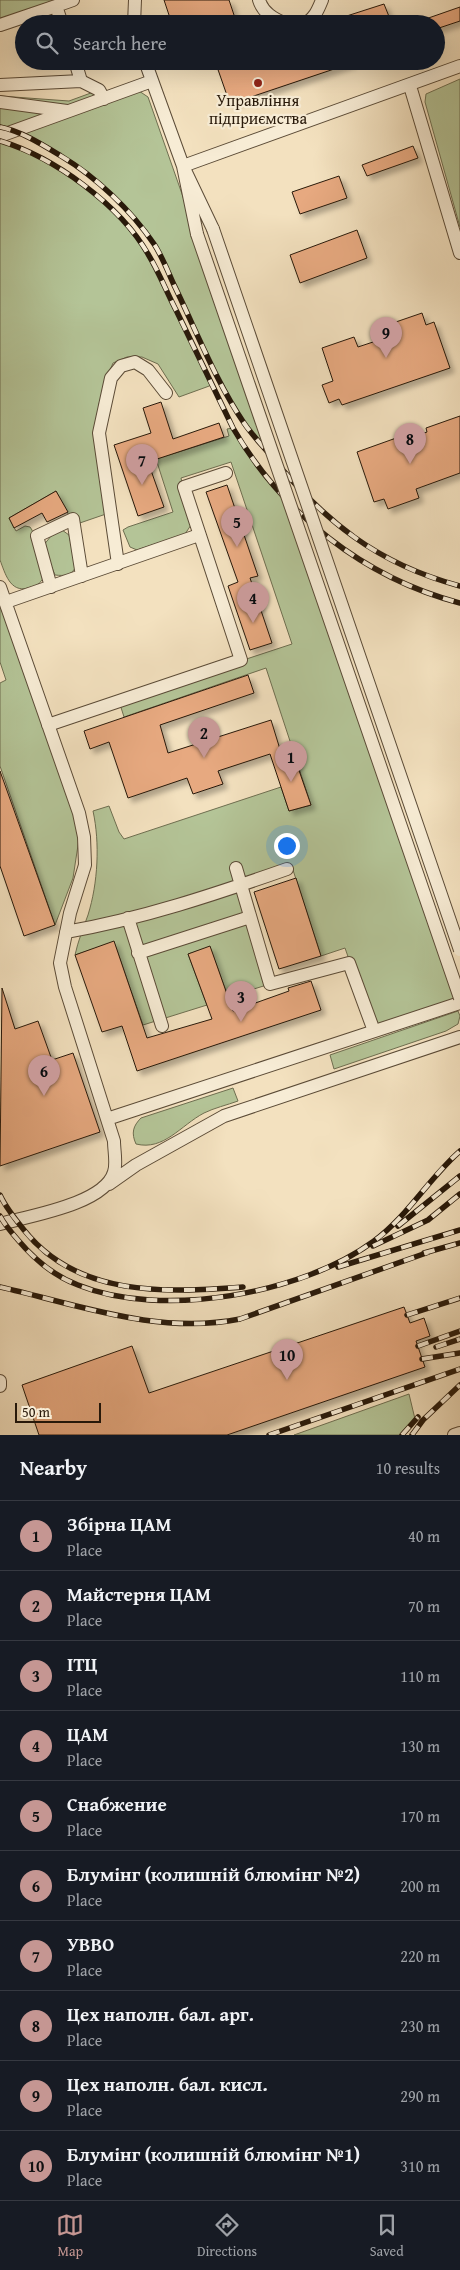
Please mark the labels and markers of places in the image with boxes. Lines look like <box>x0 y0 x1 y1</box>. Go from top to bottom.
marker: Управління підприємства <box>252 77 264 89</box>
place label: Управління підприємства <box>209 88 307 130</box>
pin: 9 <box>370 317 402 358</box>
pin: 8 <box>394 423 426 464</box>
pin: 7 <box>126 444 158 485</box>
pin: 5 <box>221 506 253 547</box>
pin: 4 <box>237 582 269 623</box>
pin: 2 <box>188 717 220 758</box>
pin: 1 <box>275 741 307 782</box>
pin: 3 <box>225 981 257 1022</box>
pin: 6 <box>28 1055 60 1096</box>
pin: 10 <box>271 1339 303 1380</box>

